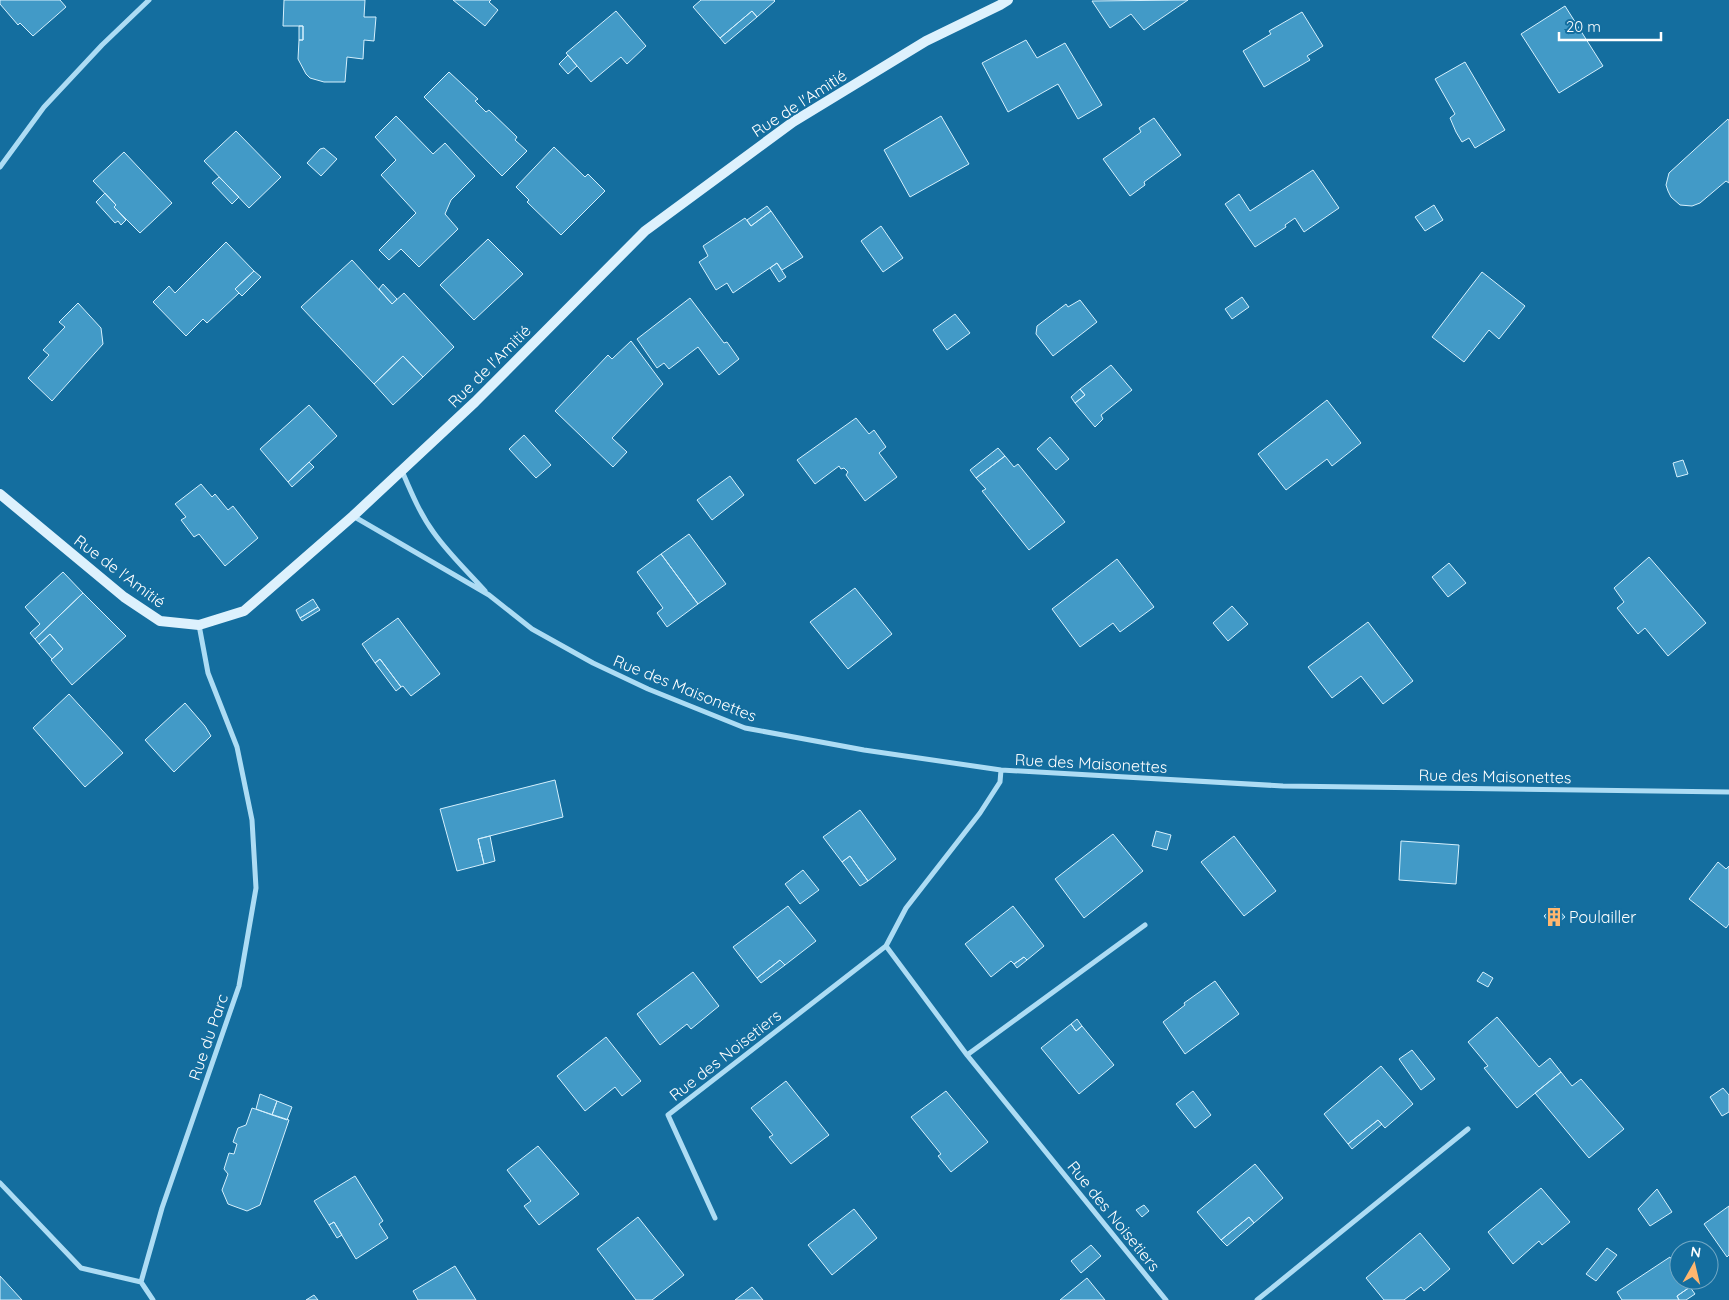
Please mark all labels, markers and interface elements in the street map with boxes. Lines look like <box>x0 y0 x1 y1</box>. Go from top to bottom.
scale bar <box>1559 10 1662 42</box>
text: 20 m <box>1566 17 1601 36</box>
street label: Rue de l'Amitié <box>748 65 850 141</box>
street label: Rue de l'Amitié <box>443 320 535 412</box>
street label: Rue de l'Amitié <box>70 530 170 612</box>
street label: Rue des Maisonettes <box>610 650 760 726</box>
street label: Rue des Maisonettes <box>1014 749 1168 777</box>
street label: Rue des Maisonettes <box>1418 765 1572 787</box>
building icon: Poulailler <box>1543 906 1565 928</box>
place label: Poulailler <box>1569 907 1636 927</box>
street label: Rue du Parc <box>184 991 232 1083</box>
street label: Rue des Noisetiers <box>665 1005 785 1105</box>
street label: Rue des Noisetiers <box>1063 1157 1165 1275</box>
north arrow <box>1669 1240 1719 1290</box>
text: N <box>1689 1242 1702 1262</box>

